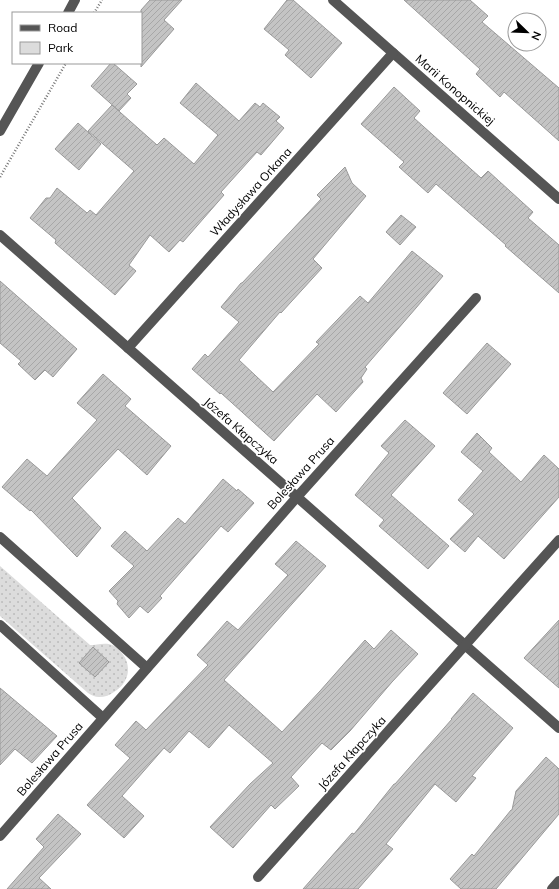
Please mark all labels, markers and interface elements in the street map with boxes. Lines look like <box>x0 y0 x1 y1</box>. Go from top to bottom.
legend <box>12 12 142 64</box>
north arrow <box>507 12 547 52</box>
text: Road <box>48 20 77 35</box>
text: N <box>528 29 544 42</box>
text: Park <box>48 40 74 55</box>
street label: Marii Konopnickiej <box>413 51 498 128</box>
street label: Władysława Orkana <box>207 144 295 239</box>
street label: Józefa Kłapczyka <box>201 394 282 467</box>
street label: Bolesława Prusa <box>264 433 337 512</box>
street label: Józefa Kłapczyka <box>314 713 389 793</box>
street label: Bolesława Prusa <box>13 719 86 799</box>

